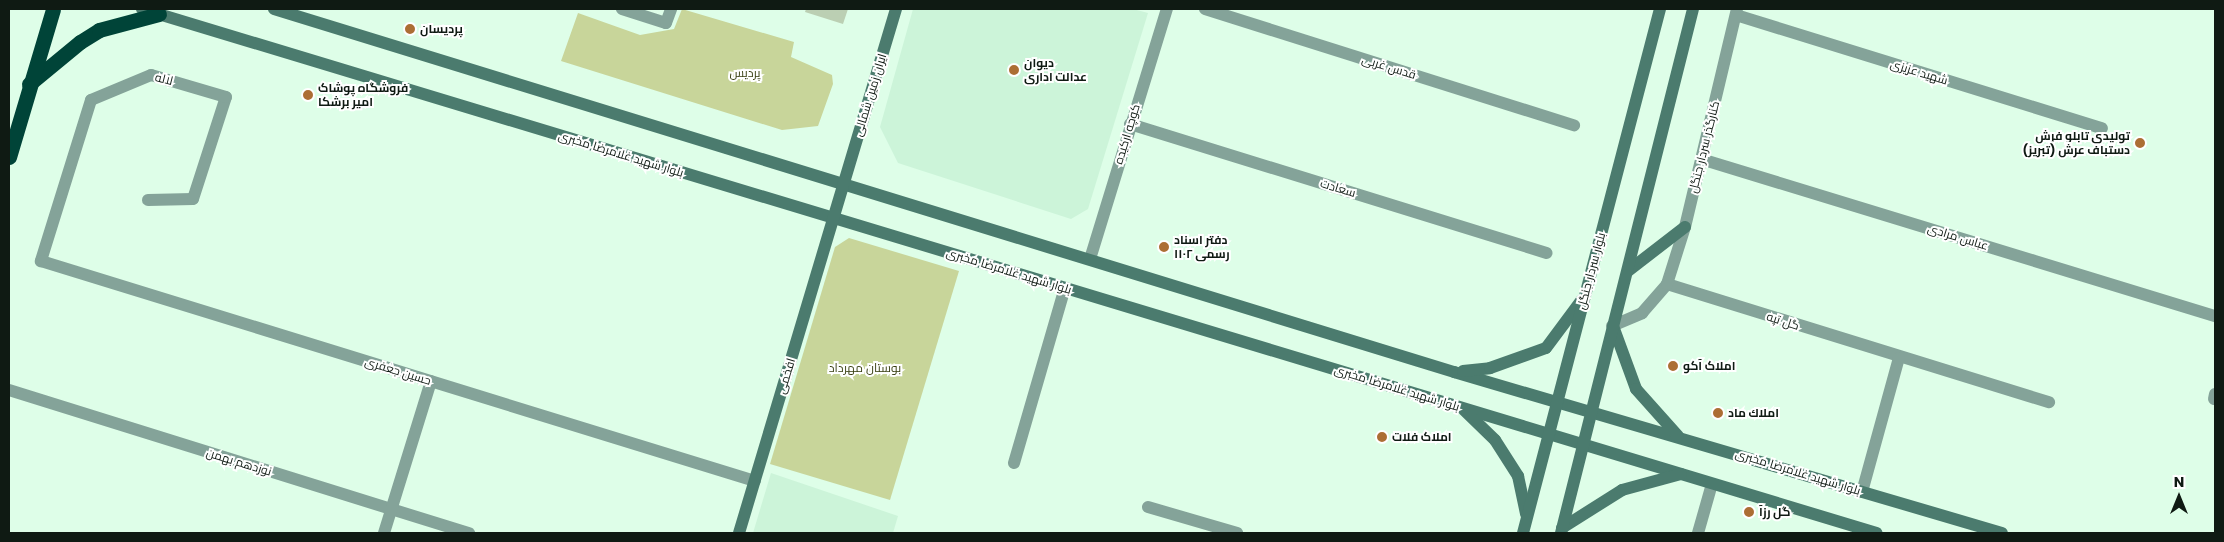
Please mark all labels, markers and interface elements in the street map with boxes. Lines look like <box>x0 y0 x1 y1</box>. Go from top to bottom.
place label: پردیسان <box>420 22 463 36</box>
marker: پردیسان <box>404 23 416 35</box>
street label: ایران زمین شمالی <box>851 52 889 138</box>
street label: قدس غربی <box>1360 52 1418 82</box>
place label: دیوان عدالت اداری <box>1024 56 1087 84</box>
street label: شهید عزیزی <box>1889 56 1949 88</box>
marker: دیوان عدالت اداری <box>1008 64 1020 76</box>
park label: پردیس <box>730 66 760 80</box>
street label: لاله <box>154 70 174 88</box>
place label: فروشگاه پوشاک امیر برشکا <box>318 81 408 109</box>
marker: فروشگاه پوشاک امیر برشکا <box>302 89 314 101</box>
street label: کنارگذر سردار جنگل <box>1686 99 1722 195</box>
street label: کوچه ارکیده <box>1111 102 1143 166</box>
street label: بلوار شهید غلامرضا مخبری <box>557 128 685 180</box>
place label: تولیدی تابلو فرش دستباف عرش (تبریز) <box>2023 129 2130 157</box>
marker: تولیدی تابلو فرش دستباف عرش (تبریز) <box>2134 137 2146 149</box>
street label: سعادت <box>1319 176 1357 200</box>
street label: عباس مرادی <box>1926 221 1990 253</box>
street label: بلوار سردار جنگل <box>1574 231 1608 311</box>
place label: دفتر اسناد رسمی ۱۱۰۲ <box>1174 233 1230 261</box>
marker: دفتر اسناد رسمی ۱۱۰۲ <box>1158 241 1170 253</box>
street label: بلوار شهید غلامرضا مخبری <box>945 245 1073 297</box>
street label: گل تپه <box>1765 309 1801 333</box>
street label: حسین جعفری <box>363 354 433 388</box>
street label: افخمی <box>774 356 798 396</box>
place label: املاک آکو <box>1683 359 1735 373</box>
marker: املاک آکو <box>1667 360 1679 372</box>
park label: بوستان مهرداد <box>829 361 901 375</box>
street label: بلوار شهید غلامرضا مخبری <box>1333 362 1461 414</box>
place label: املاك ماد <box>1728 406 1779 420</box>
marker: املاك ماد <box>1712 407 1724 419</box>
place label: املاک فلات <box>1392 430 1452 444</box>
marker: املاک فلات <box>1376 431 1388 443</box>
street label: نوزدهم بهمن <box>205 445 273 479</box>
street label: بلوار شهید غلامرضا مخبری <box>1734 446 1862 498</box>
north arrow <box>2154 472 2204 522</box>
text: N <box>2174 472 2184 492</box>
place label: گل رزآ <box>1759 505 1791 519</box>
marker: گل رزآ <box>1743 506 1755 518</box>

